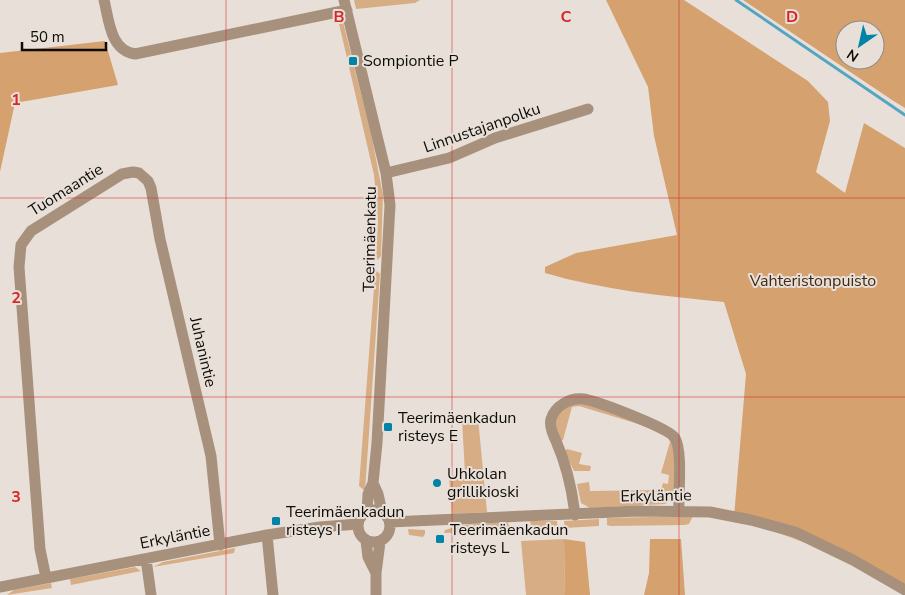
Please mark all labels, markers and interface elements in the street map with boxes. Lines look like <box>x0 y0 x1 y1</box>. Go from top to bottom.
text: B <box>333 6 345 28</box>
text: C <box>561 6 572 28</box>
text: D <box>786 6 798 28</box>
scale bar <box>22 20 106 52</box>
north arrow <box>835 20 885 70</box>
text: 50 m <box>30 27 65 47</box>
text: N <box>843 45 863 66</box>
place label: Sompiontie P <box>363 50 459 72</box>
marker: Sompiontie P <box>347 55 359 67</box>
text: 1 <box>11 89 21 111</box>
street label: Linnustajanpolku <box>420 98 544 158</box>
street label: Tuomaantie <box>25 158 107 222</box>
street label: Teerimäenkatu <box>358 186 382 292</box>
park label: Vahteristonpuisto <box>749 270 876 292</box>
text: 2 <box>11 287 21 309</box>
street label: Juhanintie <box>184 314 222 389</box>
place label: Teerimäenkadun risteys E <box>398 407 516 447</box>
marker: Teerimäenkadun risteys E <box>382 421 394 433</box>
place label: Uhkolan grillikioski <box>447 463 519 503</box>
marker: Uhkolan grillikioski <box>431 477 443 489</box>
street label: Erkyläntie <box>620 484 692 508</box>
text: 3 <box>11 486 21 508</box>
place label: Teerimäenkadun risteys I <box>286 501 404 541</box>
marker: Teerimäenkadun risteys I <box>270 515 282 527</box>
street label: Erkyläntie <box>138 519 212 555</box>
place label: Teerimäenkadun risteys L <box>450 519 568 559</box>
marker: Teerimäenkadun risteys L <box>434 533 446 545</box>

